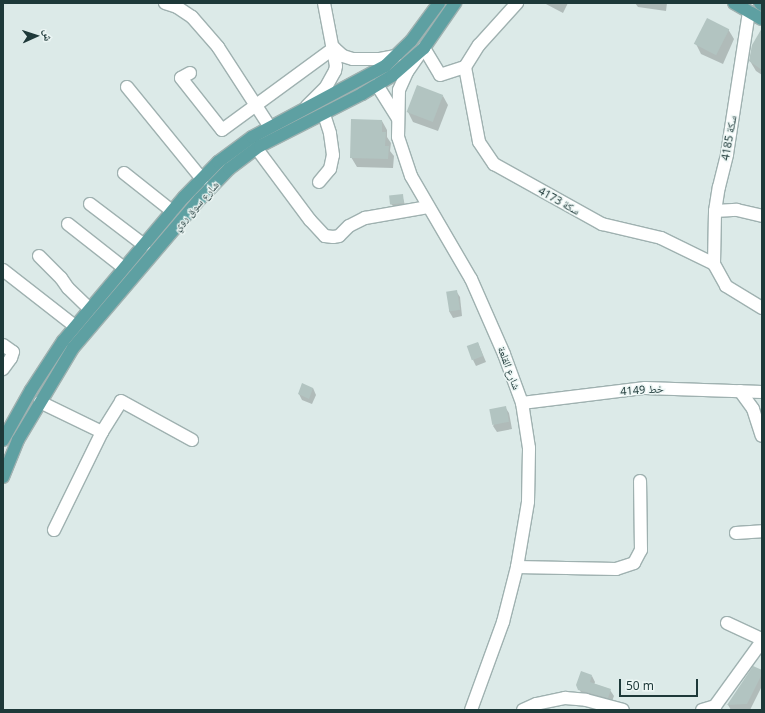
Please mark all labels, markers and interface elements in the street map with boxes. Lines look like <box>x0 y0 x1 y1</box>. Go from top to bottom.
north arrow <box>16 16 56 56</box>
text: ش <box>41 29 56 42</box>
street label: سكة 4185 <box>719 115 739 161</box>
street label: شارع سوق روي <box>170 178 222 234</box>
street label: سكة 4173 <box>536 184 582 218</box>
street label: شارع القلعة <box>495 345 523 391</box>
street label: 4149 خط <box>620 382 664 398</box>
scale bar <box>621 671 700 697</box>
text: 50 m <box>626 677 654 694</box>

